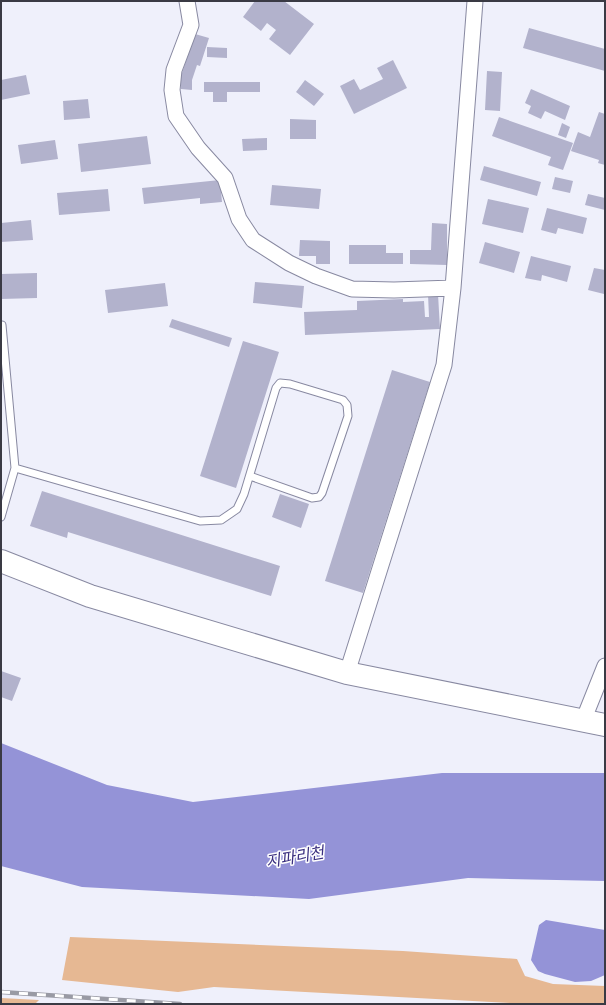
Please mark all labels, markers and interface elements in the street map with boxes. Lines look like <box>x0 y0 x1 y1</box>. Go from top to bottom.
water label: 지파리천 <box>264 843 328 872</box>

